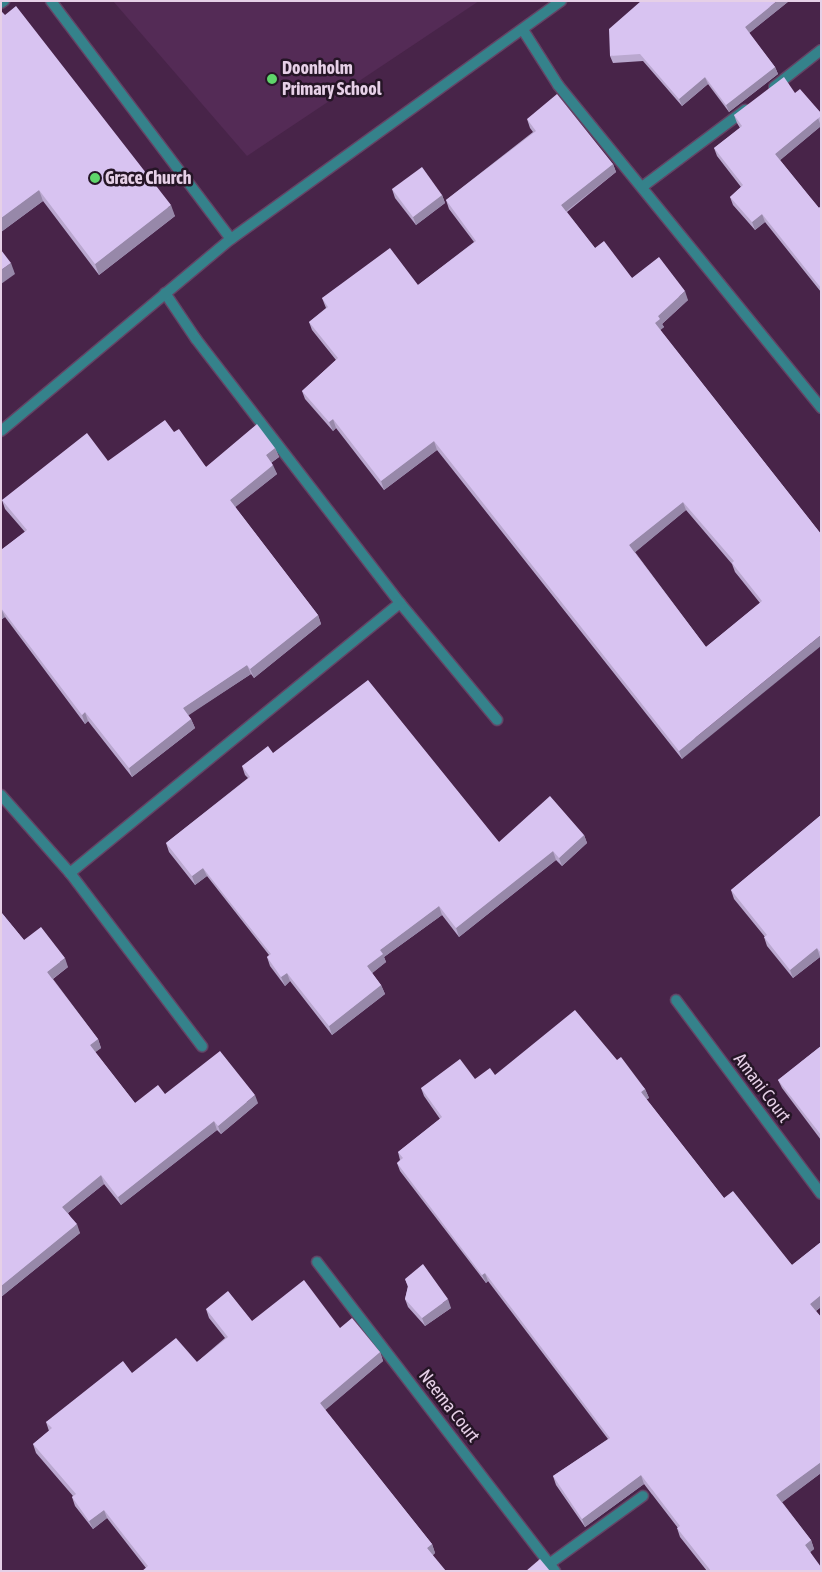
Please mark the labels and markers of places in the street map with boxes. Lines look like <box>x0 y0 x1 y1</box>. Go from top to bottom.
place label: Doonholm Primary School <box>282 58 381 100</box>
marker: Doonholm Primary School <box>266 73 278 85</box>
place label: Grace Church <box>105 167 191 189</box>
marker: Grace Church <box>89 172 101 184</box>

